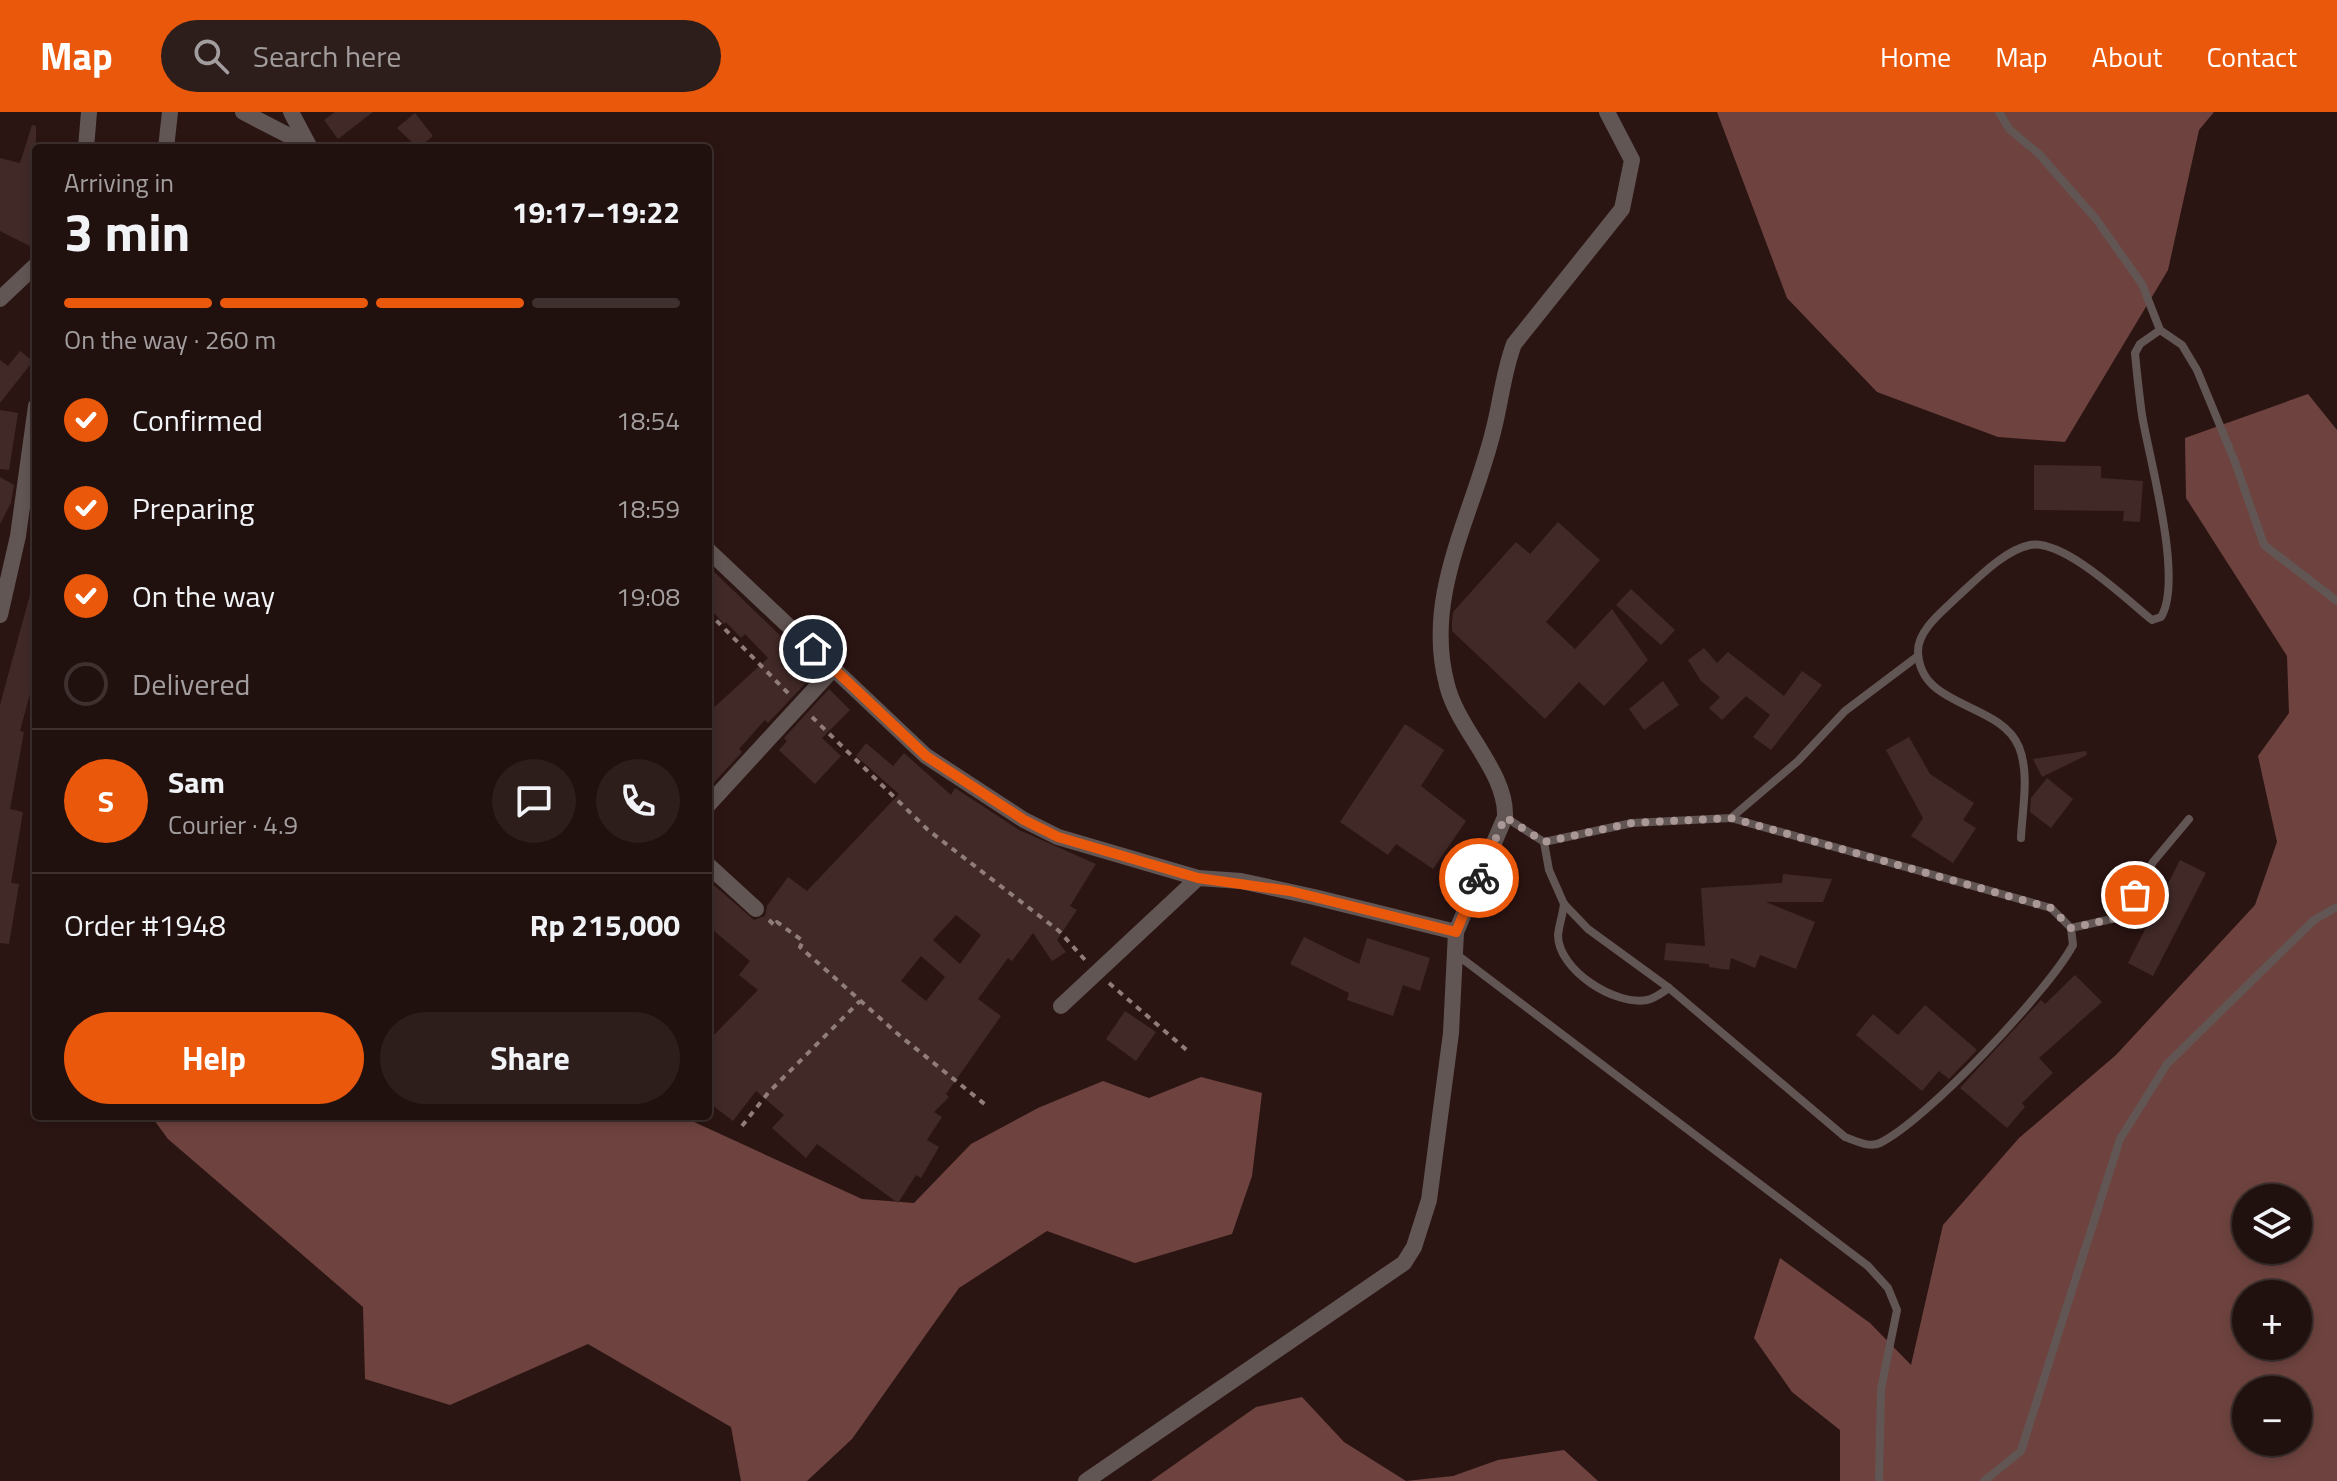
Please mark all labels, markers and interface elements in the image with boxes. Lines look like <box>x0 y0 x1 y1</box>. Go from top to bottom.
search box <box>161 20 721 92</box>
text: Map <box>40 27 113 85</box>
text: Search here <box>253 33 402 79</box>
icon: search <box>189 34 233 78</box>
text: Home <box>1880 35 1951 78</box>
text: Map <box>1995 35 2048 78</box>
text: About <box>2092 35 2162 78</box>
text: Contact <box>2206 35 2297 78</box>
text: Arriving in <box>64 163 174 202</box>
text: 19:17–19:22 <box>512 189 680 235</box>
text: 3 min <box>64 192 190 271</box>
text: On the way · 260 m <box>64 320 276 359</box>
text: Confirmed <box>132 397 263 443</box>
icon: check <box>64 398 108 442</box>
text: 18:54 <box>616 401 680 440</box>
text: Preparing <box>132 485 254 531</box>
icon: check <box>64 486 108 530</box>
text: 18:59 <box>616 489 680 528</box>
text: On the way <box>132 573 275 619</box>
icon: check <box>64 574 108 618</box>
text: 19:08 <box>616 577 680 616</box>
pin <box>779 615 847 683</box>
icon: home <box>791 627 835 671</box>
text: Delivered <box>132 661 250 707</box>
text: Sam <box>168 759 225 805</box>
button: chat <box>492 759 576 843</box>
button: phone <box>596 759 680 843</box>
text: S <box>98 778 114 824</box>
text: Courier · 4.9 <box>168 805 298 844</box>
courier <box>1439 838 1519 918</box>
icon: bike <box>1457 856 1501 900</box>
pin <box>2101 861 2169 929</box>
icon: bag <box>2113 873 2157 917</box>
text: Order #1948 <box>64 902 226 948</box>
text: Rp 215,000 <box>530 902 680 948</box>
button: Help <box>64 1012 364 1104</box>
button: Share <box>380 1012 680 1104</box>
map controls <box>2232 1184 2312 1456</box>
button: layers <box>2232 1184 2312 1264</box>
button: + <box>2232 1280 2312 1360</box>
button: − <box>2232 1376 2312 1456</box>

